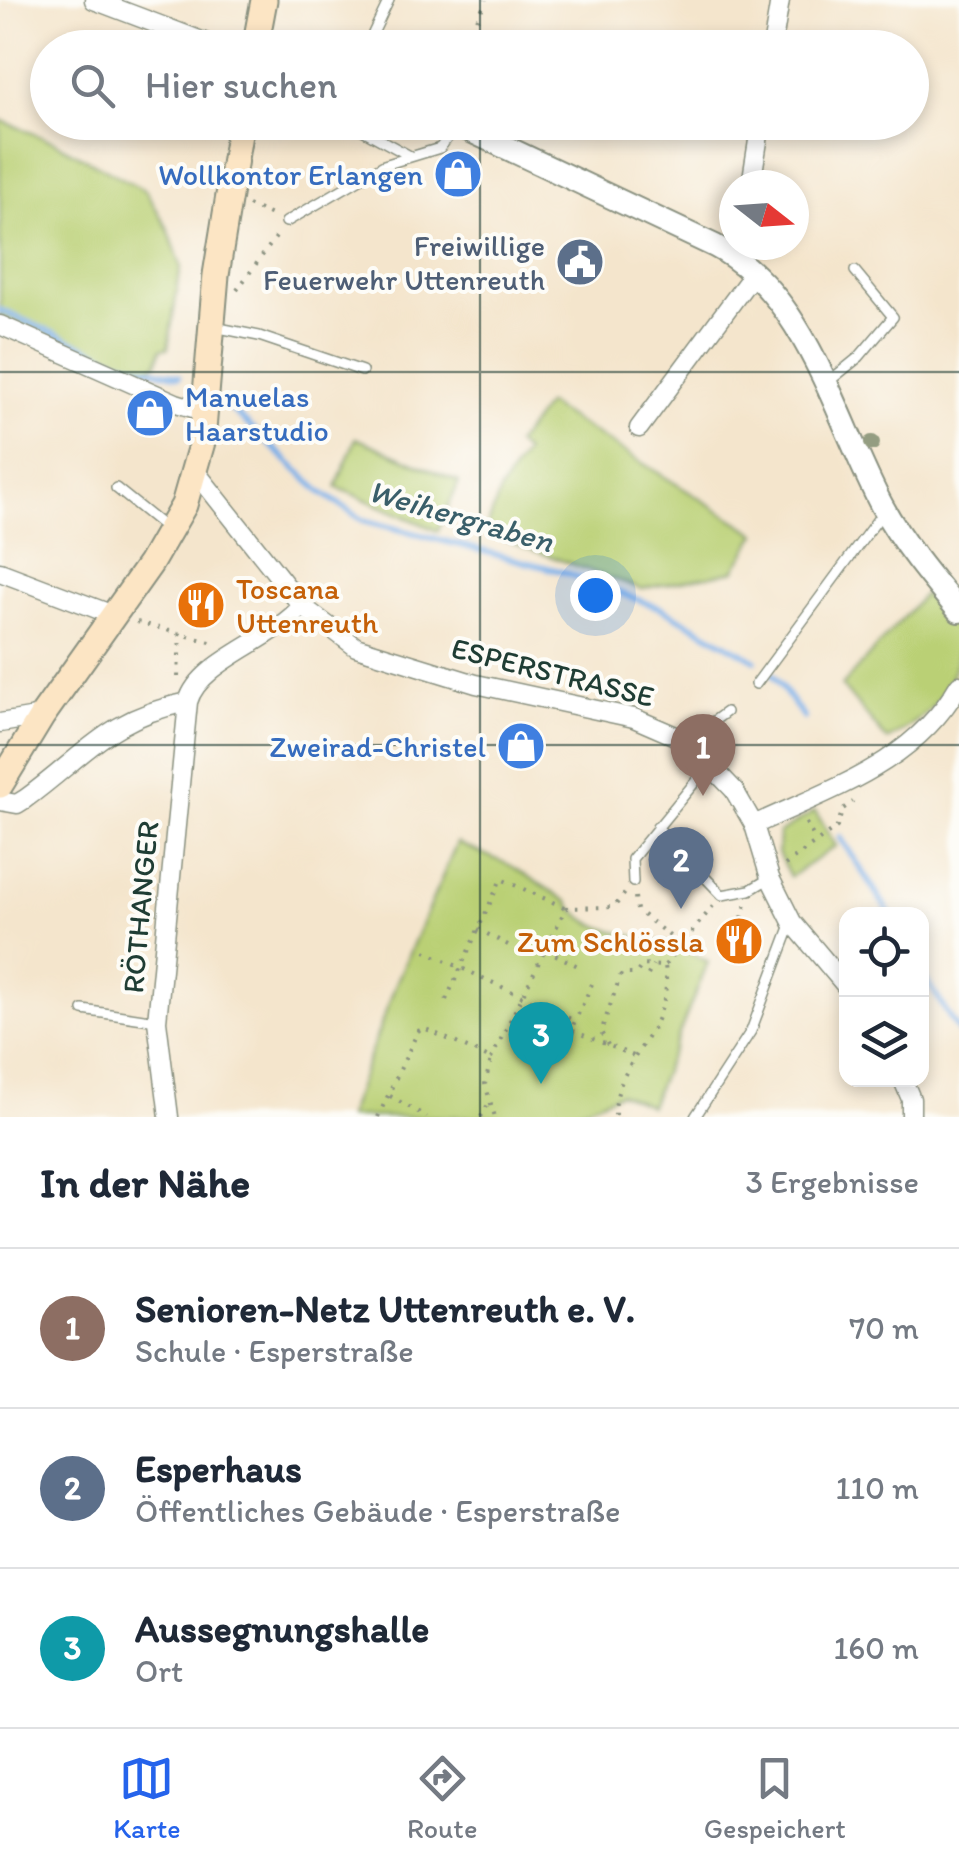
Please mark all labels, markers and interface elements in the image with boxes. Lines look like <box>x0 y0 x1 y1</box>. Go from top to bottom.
search box <box>30 30 929 140</box>
icon: search <box>65 58 120 113</box>
text: Hier suchen <box>145 62 337 108</box>
shop icon: Wollkontor Erlangen <box>432 148 484 200</box>
place label: Wollkontor Erlangen <box>158 156 423 193</box>
north arrow <box>719 170 809 260</box>
place label: Freiwillige Feuerwehr Uttenreuth <box>263 227 545 298</box>
public building icon: Freiwillige Feuerwehr Uttenreuth <box>554 236 606 288</box>
place label: Manuelas Haarstudio <box>185 378 329 449</box>
shop icon: Manuelas Haarstudio <box>124 387 176 439</box>
water label: Weihergraben <box>364 472 558 561</box>
place label: Toscana Uttenreuth <box>236 570 378 641</box>
your location <box>570 570 621 621</box>
restaurant icon: Toscana Uttenreuth <box>175 579 227 631</box>
street label: ESPERSTRASSE <box>448 629 658 715</box>
pin: 1 <box>670 714 736 796</box>
shop icon: Zweirad-Christel <box>495 720 547 772</box>
place label: Zweirad-Christel <box>269 728 487 765</box>
street label: RÖTHANGER <box>114 819 166 995</box>
pin: 2 <box>648 826 714 909</box>
map controls <box>839 907 929 1087</box>
button: locate <box>839 907 929 997</box>
restaurant icon: Zum Schlössla <box>713 915 765 967</box>
place label: Zum Schlössla <box>517 923 704 960</box>
button: layers <box>839 997 929 1087</box>
pin: 3 <box>508 1002 574 1084</box>
text: In der Nähe <box>40 1157 250 1208</box>
text: 3 Ergebnisse <box>746 1163 919 1201</box>
text: Senioren-Netz Uttenreuth e. V. <box>135 1286 635 1332</box>
text: 1 <box>65 1309 80 1347</box>
text: 70 m <box>849 1309 919 1347</box>
text: Schule · Esperstraße <box>135 1332 414 1370</box>
text: Esperhaus <box>135 1446 302 1492</box>
text: 2 <box>64 1469 81 1507</box>
text: 110 m <box>835 1469 919 1507</box>
text: Öffentliches Gebäude · Esperstraße <box>135 1492 621 1530</box>
text: Aussegnungshalle <box>135 1606 429 1652</box>
text: 3 <box>64 1629 81 1667</box>
text: 160 m <box>833 1629 919 1667</box>
text: Ort <box>135 1652 183 1690</box>
tab: Karte <box>113 1751 181 1845</box>
tab: Route <box>407 1751 477 1845</box>
tab: Gespeichert <box>704 1751 846 1845</box>

